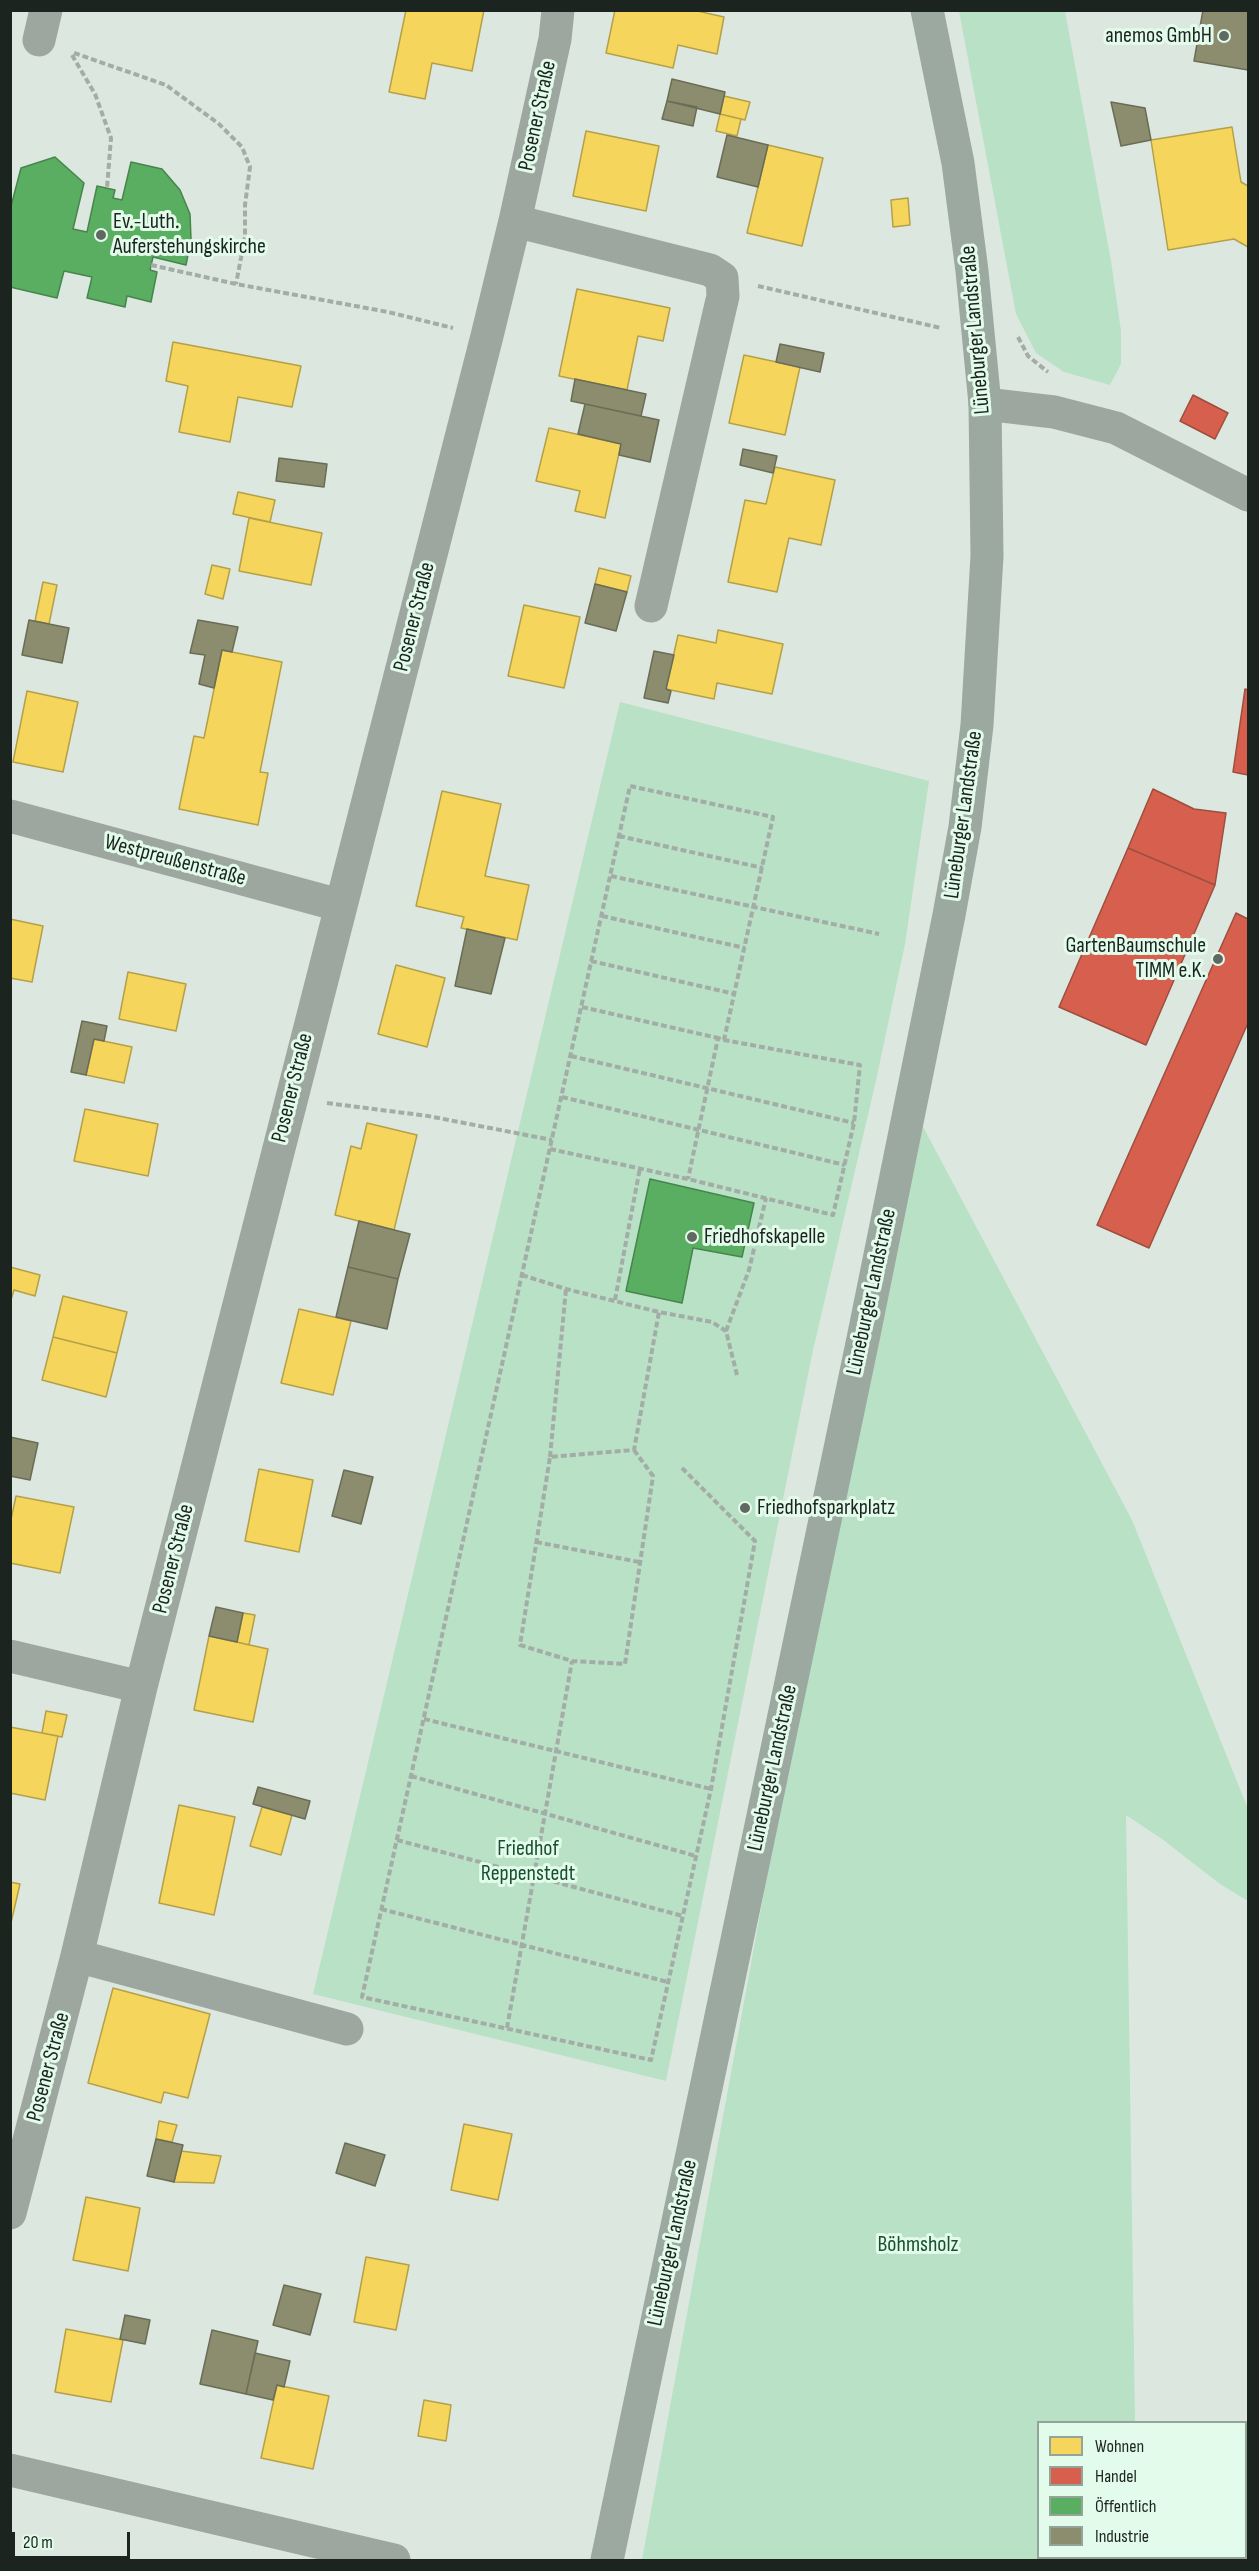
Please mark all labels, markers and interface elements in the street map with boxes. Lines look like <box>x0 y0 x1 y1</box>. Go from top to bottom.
place label: anemos GmbH <box>1105 23 1212 49</box>
marker: anemos GmbH <box>1217 29 1231 43</box>
street label: Posener Straße <box>513 59 563 173</box>
place label: Ev.-Luth. Auferstehungskirche <box>113 209 266 260</box>
marker: Ev.-Luth. Auferstehungskirche <box>94 228 108 242</box>
street label: Lüneburger Landstraße <box>955 245 997 415</box>
street label: Posener Straße <box>389 560 441 674</box>
street label: Lüneburger Landstraße <box>939 729 989 901</box>
street label: Westpreußenstraße <box>101 829 249 893</box>
place label: GartenBaumschule TIMM e.K. <box>1065 933 1206 984</box>
marker: GartenBaumschule TIMM e.K. <box>1211 952 1225 966</box>
street label: Posener Straße <box>267 1031 319 1145</box>
street label: Lüneburger Landstraße <box>841 1206 903 1378</box>
place label: Friedhofskapelle <box>704 1224 825 1250</box>
marker: Friedhofskapelle <box>685 1230 699 1244</box>
place label: Friedhofsparkplatz <box>757 1495 895 1521</box>
marker: Friedhofsparkplatz <box>738 1501 752 1515</box>
street label: Posener Straße <box>148 1502 200 1616</box>
street label: Lüneburger Landstraße <box>742 1682 804 1854</box>
park label: Friedhof Reppenstedt <box>481 1836 575 1888</box>
street label: Posener Straße <box>22 2010 76 2124</box>
street label: Lüneburger Landstraße <box>642 2157 704 2329</box>
park label: Böhmsholz <box>878 2232 958 2258</box>
legend <box>1037 2421 1247 2559</box>
text: Wohnen <box>1095 2436 1144 2457</box>
text: Handel <box>1095 2466 1137 2487</box>
text: Öffentlich <box>1095 2496 1156 2517</box>
scale bar <box>15 2520 134 2558</box>
text: Industrie <box>1095 2526 1149 2547</box>
text: 20 m <box>23 2532 53 2553</box>

